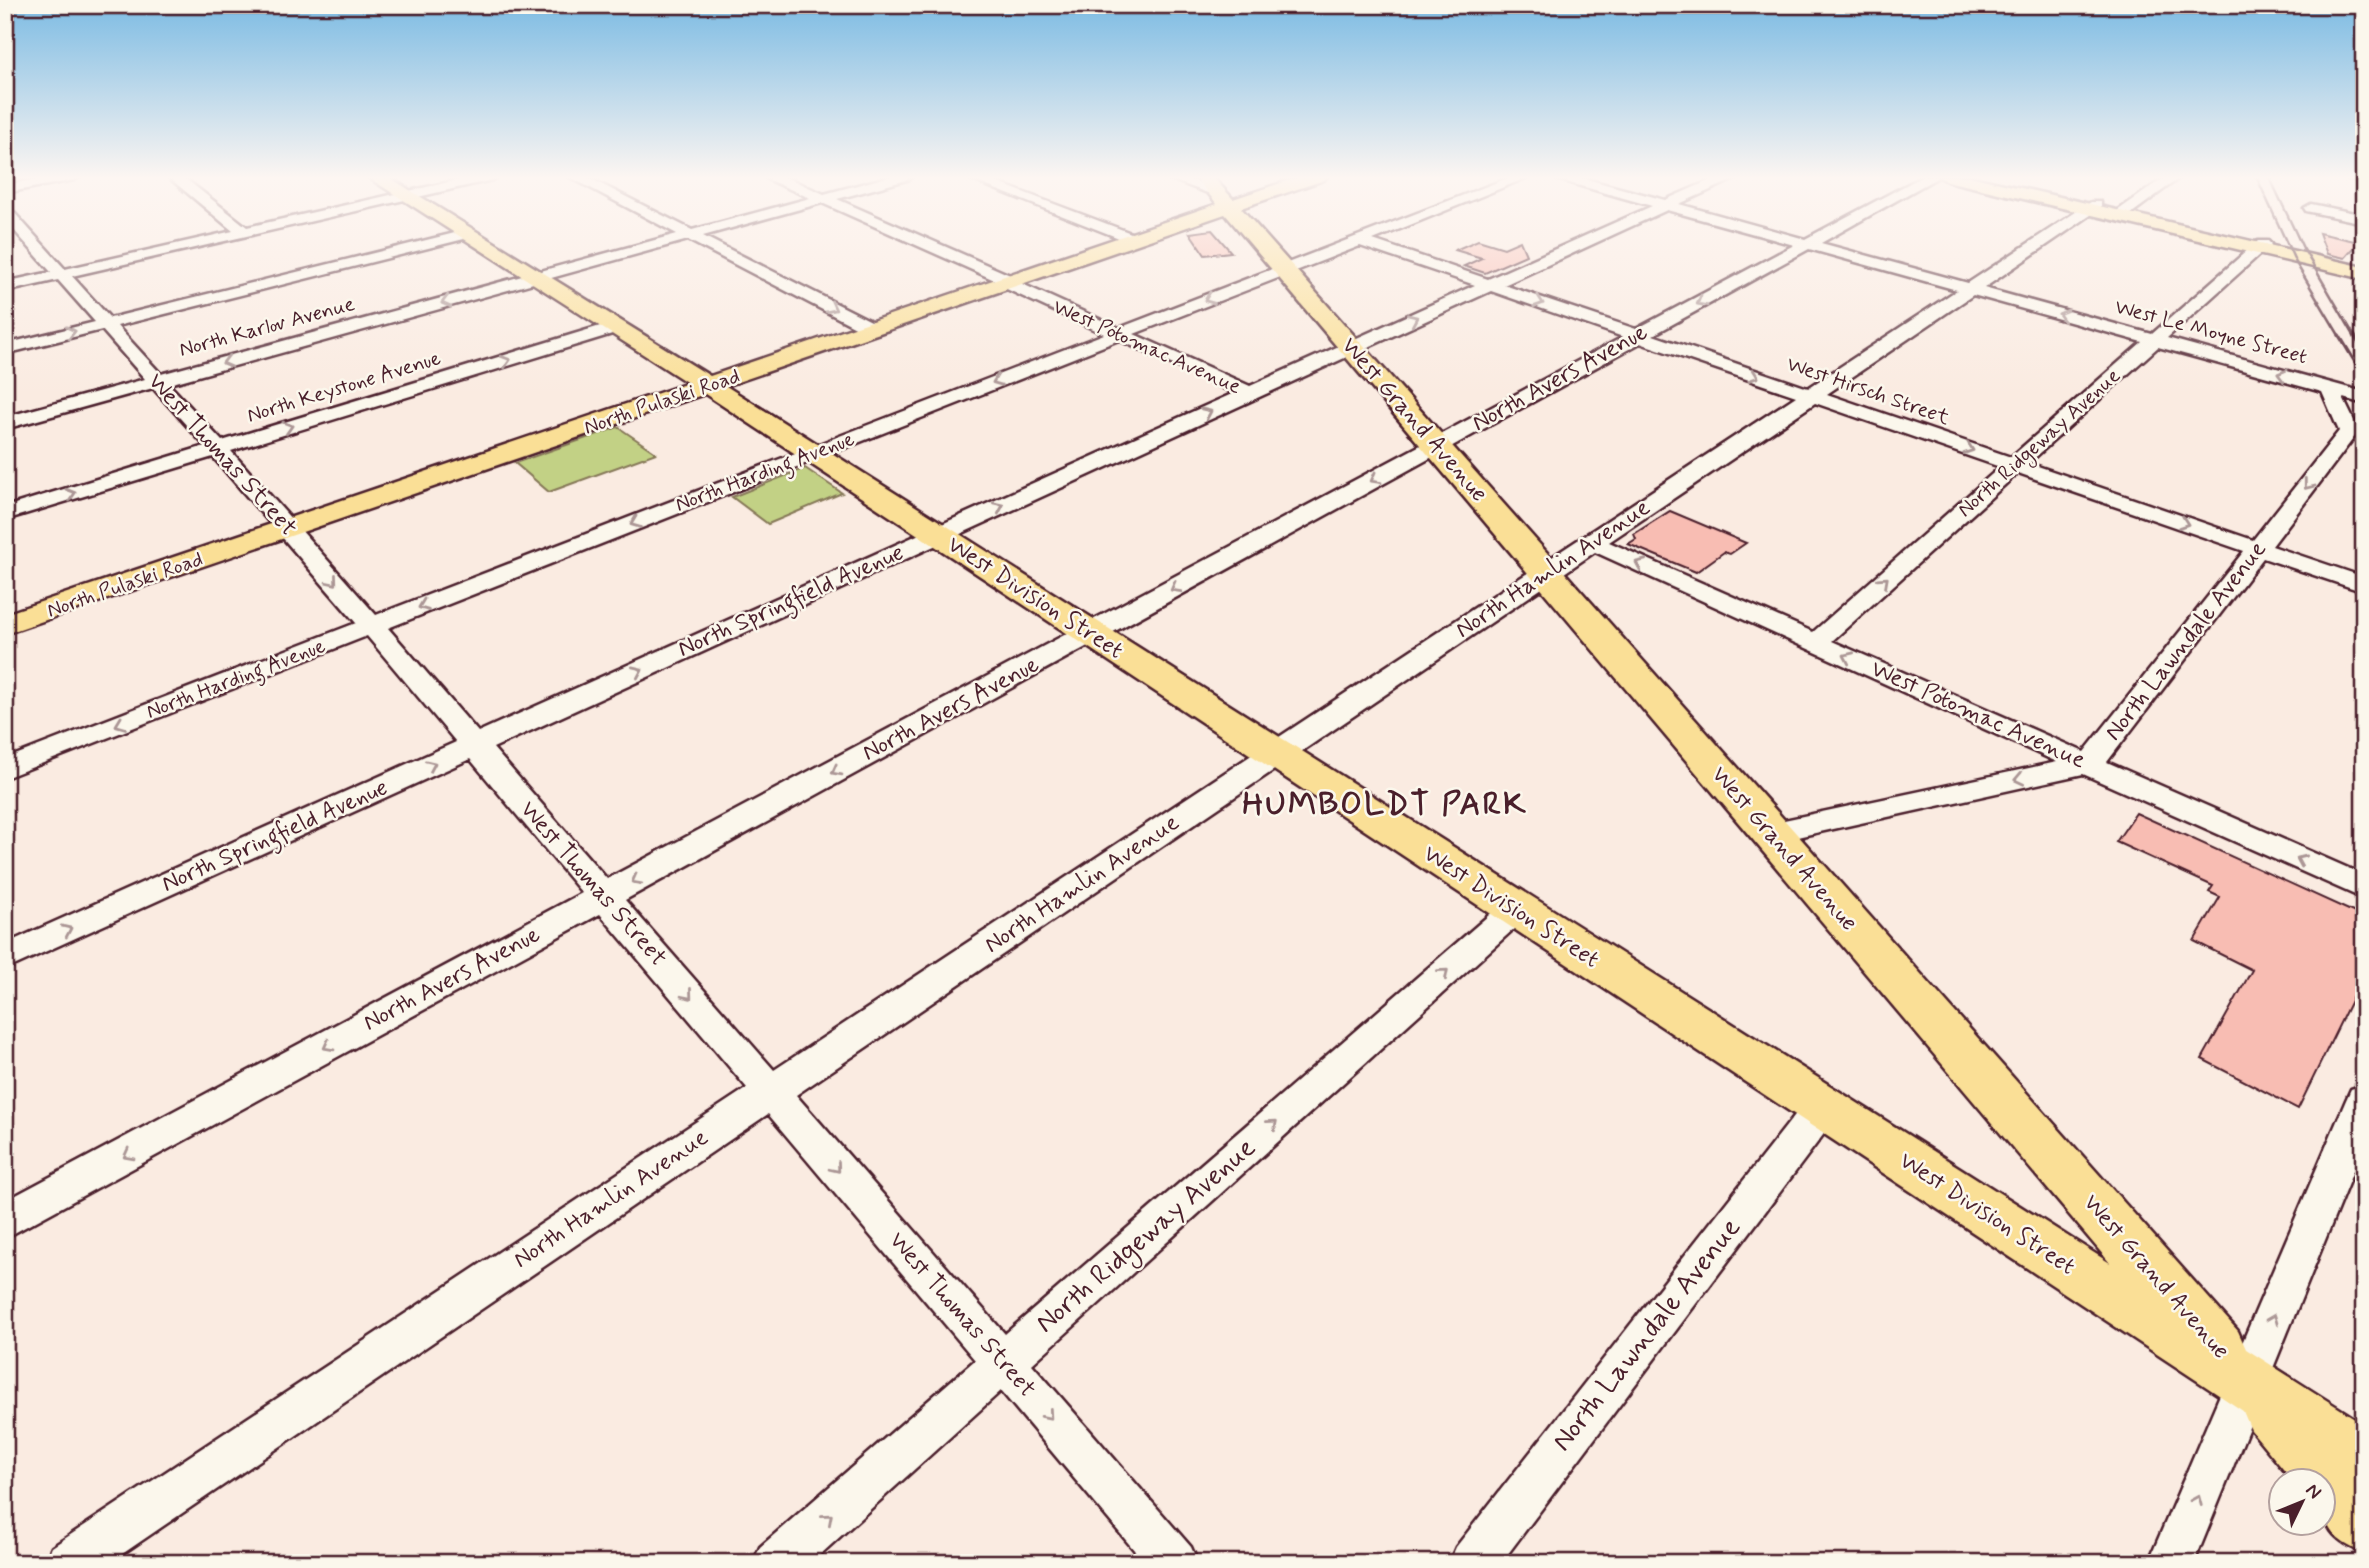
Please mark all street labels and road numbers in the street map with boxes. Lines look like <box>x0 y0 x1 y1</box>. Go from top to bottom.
street label: North Karlov Avenue <box>176 290 358 364</box>
street label: West Potomac Avenue <box>1049 293 1245 401</box>
street label: West Le Moyne Street <box>2112 293 2310 371</box>
street label: North Avers Avenue <box>1467 317 1653 439</box>
street label: West Grand Avenue <box>1334 331 1494 509</box>
street label: North Keystone Avenue <box>244 344 444 430</box>
street label: West Hirsch Street <box>1783 350 1954 432</box>
street label: North Pulaski Road <box>580 362 744 442</box>
street label: North Ridgeway Avenue <box>1952 362 2127 524</box>
street label: West Thomas Street <box>140 367 304 543</box>
street label: North Harding Avenue <box>671 425 859 521</box>
street label: North Hamlin Avenue <box>1450 492 1656 646</box>
street label: West Division Street <box>941 530 1129 667</box>
street label: North Lawndale Avenue <box>2098 535 2274 747</box>
street label: North Springfield Avenue <box>673 537 910 668</box>
street label: North Pulaski Road <box>43 545 207 625</box>
street label: North Harding Avenue <box>142 632 330 728</box>
street label: North Avers Avenue <box>857 649 1045 769</box>
street label: West Potomac Avenue <box>1866 654 2090 776</box>
street label: West Grand Avenue <box>1704 760 1864 938</box>
street label: North Springfield Avenue <box>157 772 394 903</box>
street label: West Thomas Street <box>513 795 673 973</box>
street label: North Hamlin Avenue <box>979 807 1185 961</box>
street label: West Division Street <box>1417 839 1605 976</box>
street label: North Avers Avenue <box>358 919 546 1039</box>
street label: North Hamlin Avenue <box>508 1122 714 1276</box>
street label: North Ridgeway Avenue <box>1028 1130 1265 1343</box>
street label: West Division Street <box>1893 1146 2081 1283</box>
street label: West Grand Avenue <box>2076 1188 2236 1366</box>
street label: North Lawndale Avenue <box>1544 1211 1750 1459</box>
street label: West Thomas Street <box>882 1226 1042 1404</box>

